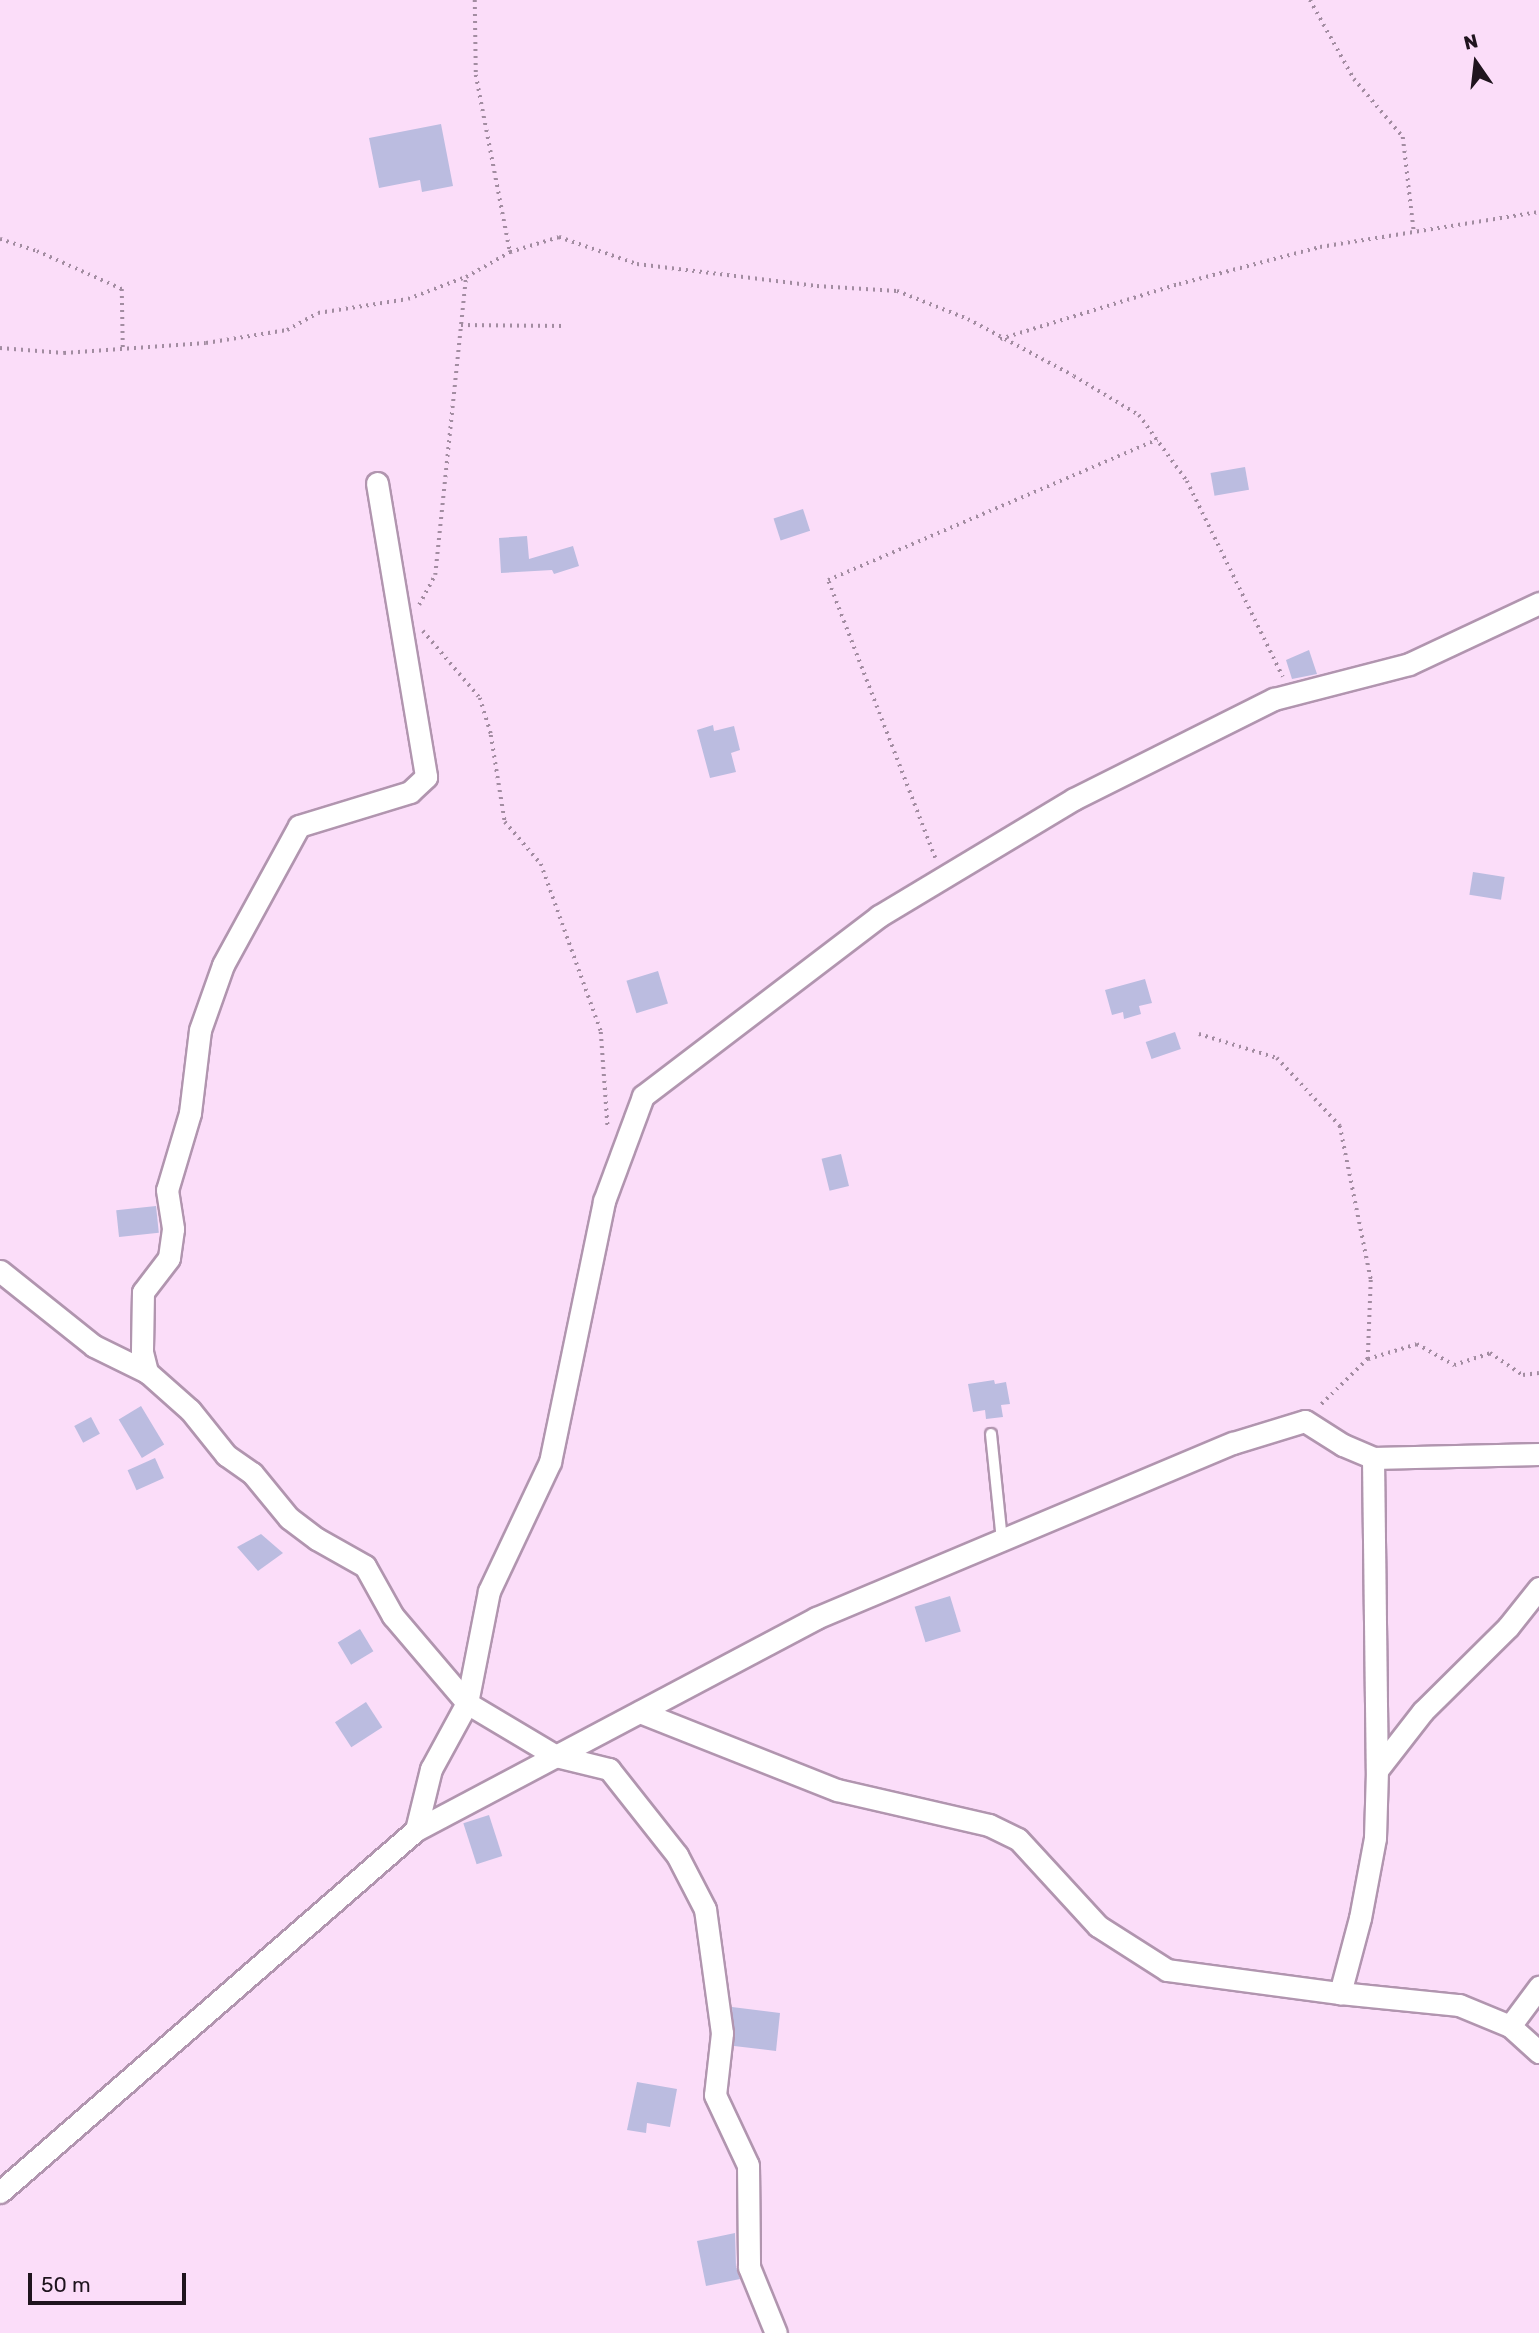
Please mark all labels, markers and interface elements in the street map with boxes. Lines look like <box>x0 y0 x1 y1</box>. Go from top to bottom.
north arrow <box>1441 28 1511 98</box>
text: N <box>1461 29 1480 55</box>
scale bar <box>32 2260 189 2304</box>
text: 50 m <box>41 2272 91 2297</box>

